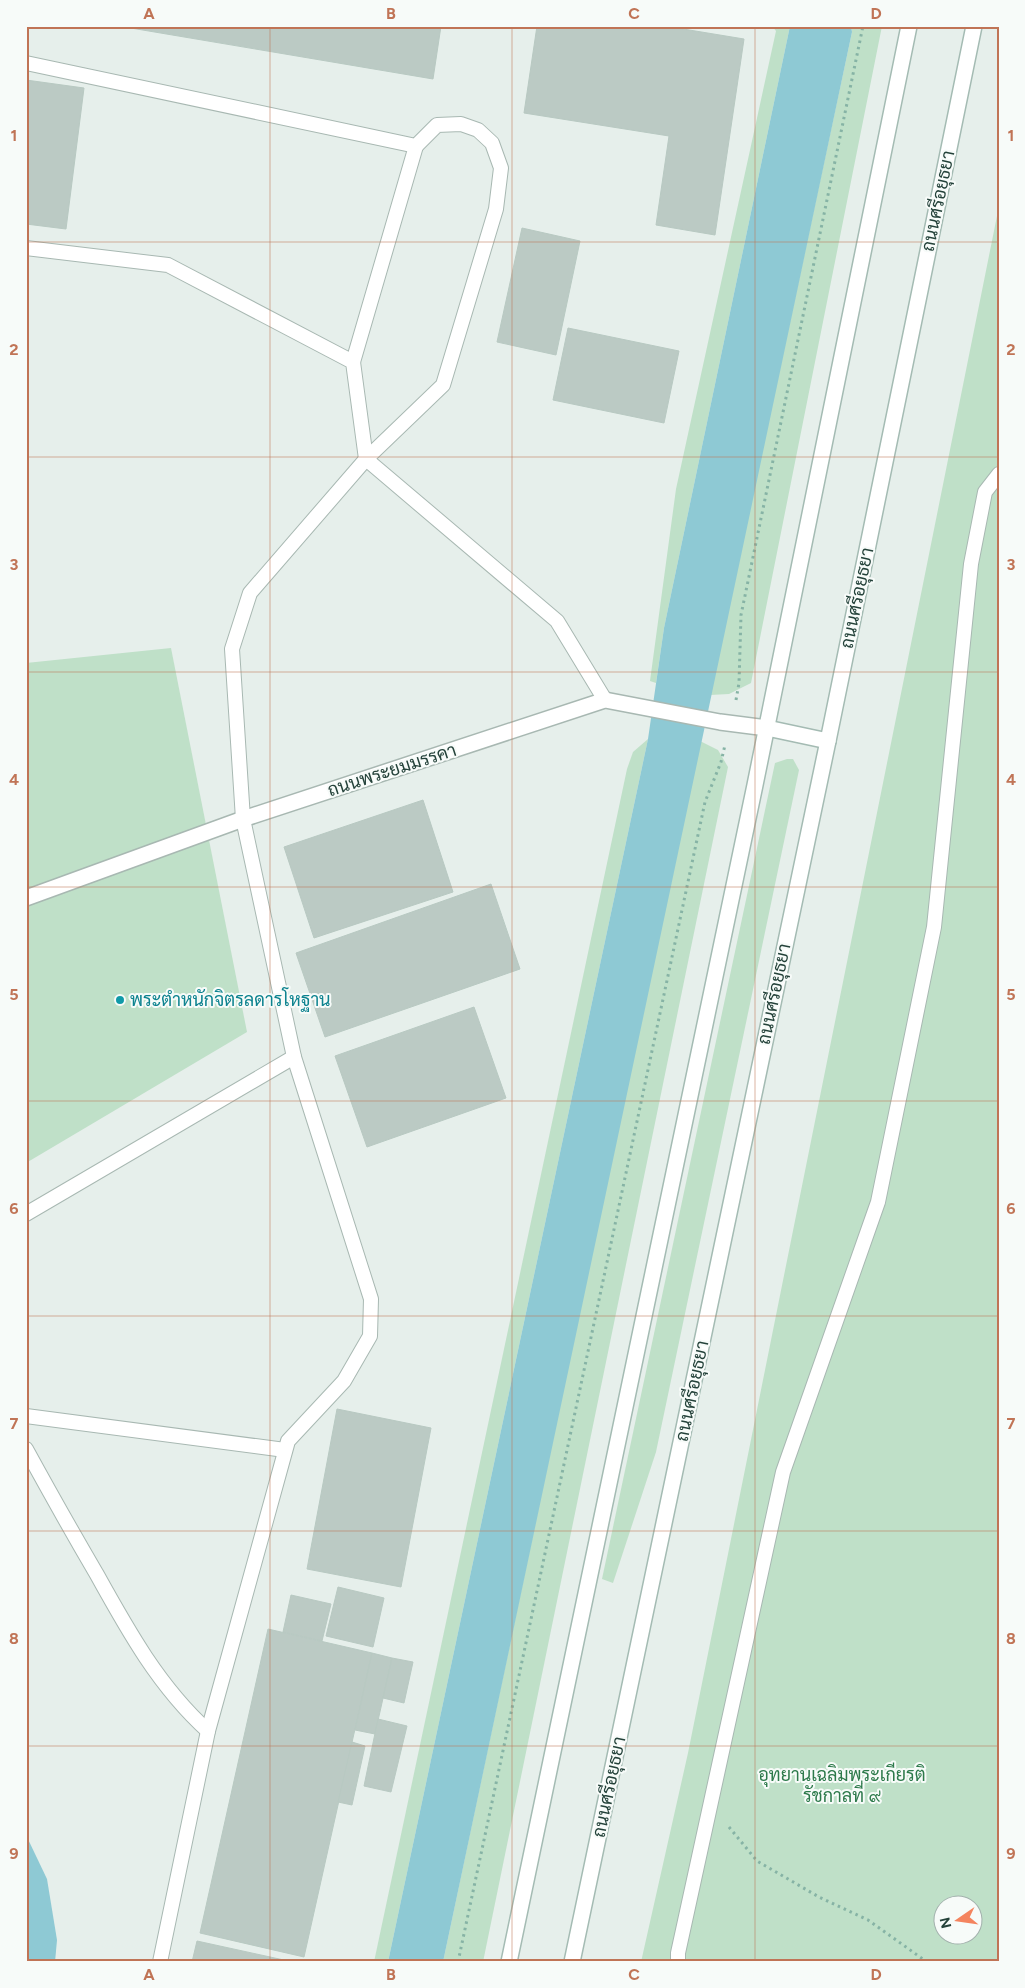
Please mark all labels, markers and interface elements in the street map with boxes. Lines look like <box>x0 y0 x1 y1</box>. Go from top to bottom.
text: A <box>143 4 155 23</box>
text: B <box>386 4 396 23</box>
text: C <box>628 4 640 23</box>
text: D <box>870 4 882 23</box>
text: 1 <box>11 126 17 145</box>
text: 1 <box>1008 126 1014 145</box>
street label: ถนนศรีอยุธยา <box>915 148 960 254</box>
text: 2 <box>9 340 19 359</box>
text: 2 <box>1006 340 1016 359</box>
street label: ถนนศรีอยุธยา <box>834 545 879 651</box>
text: 3 <box>10 555 19 574</box>
text: 3 <box>1007 555 1016 574</box>
street label: ถนนพระยมมรรคา <box>325 739 459 801</box>
text: 4 <box>9 770 19 789</box>
text: 4 <box>1006 770 1016 789</box>
street label: ถนนศรีอยุธยา <box>751 941 796 1047</box>
text: 5 <box>9 985 19 1004</box>
text: 5 <box>1006 985 1016 1004</box>
place label: พระตำหนักจิตรลดารโหฐาน <box>130 987 331 1012</box>
marker: พระตำหนักจิตรลดารโหฐาน <box>114 994 126 1006</box>
text: 6 <box>9 1199 19 1218</box>
text: 6 <box>1006 1199 1016 1218</box>
street label: ถนนศรีอยุธยา <box>669 1338 714 1444</box>
text: 7 <box>10 1414 19 1433</box>
text: 7 <box>1007 1414 1016 1433</box>
text: 8 <box>9 1629 19 1648</box>
text: 8 <box>1006 1629 1016 1648</box>
street label: ถนนศรีอยุธยา <box>586 1734 631 1840</box>
park label: อุทยานเฉลิมพระเกียรติ รัชกาลที่ ๙ <box>758 1762 926 1807</box>
text: 9 <box>9 1844 19 1863</box>
text: 9 <box>1006 1844 1016 1863</box>
north arrow <box>932 1896 982 1946</box>
text: N <box>936 1916 955 1930</box>
text: A <box>143 1965 155 1984</box>
text: B <box>386 1965 396 1984</box>
text: C <box>628 1965 640 1984</box>
text: D <box>870 1965 882 1984</box>

